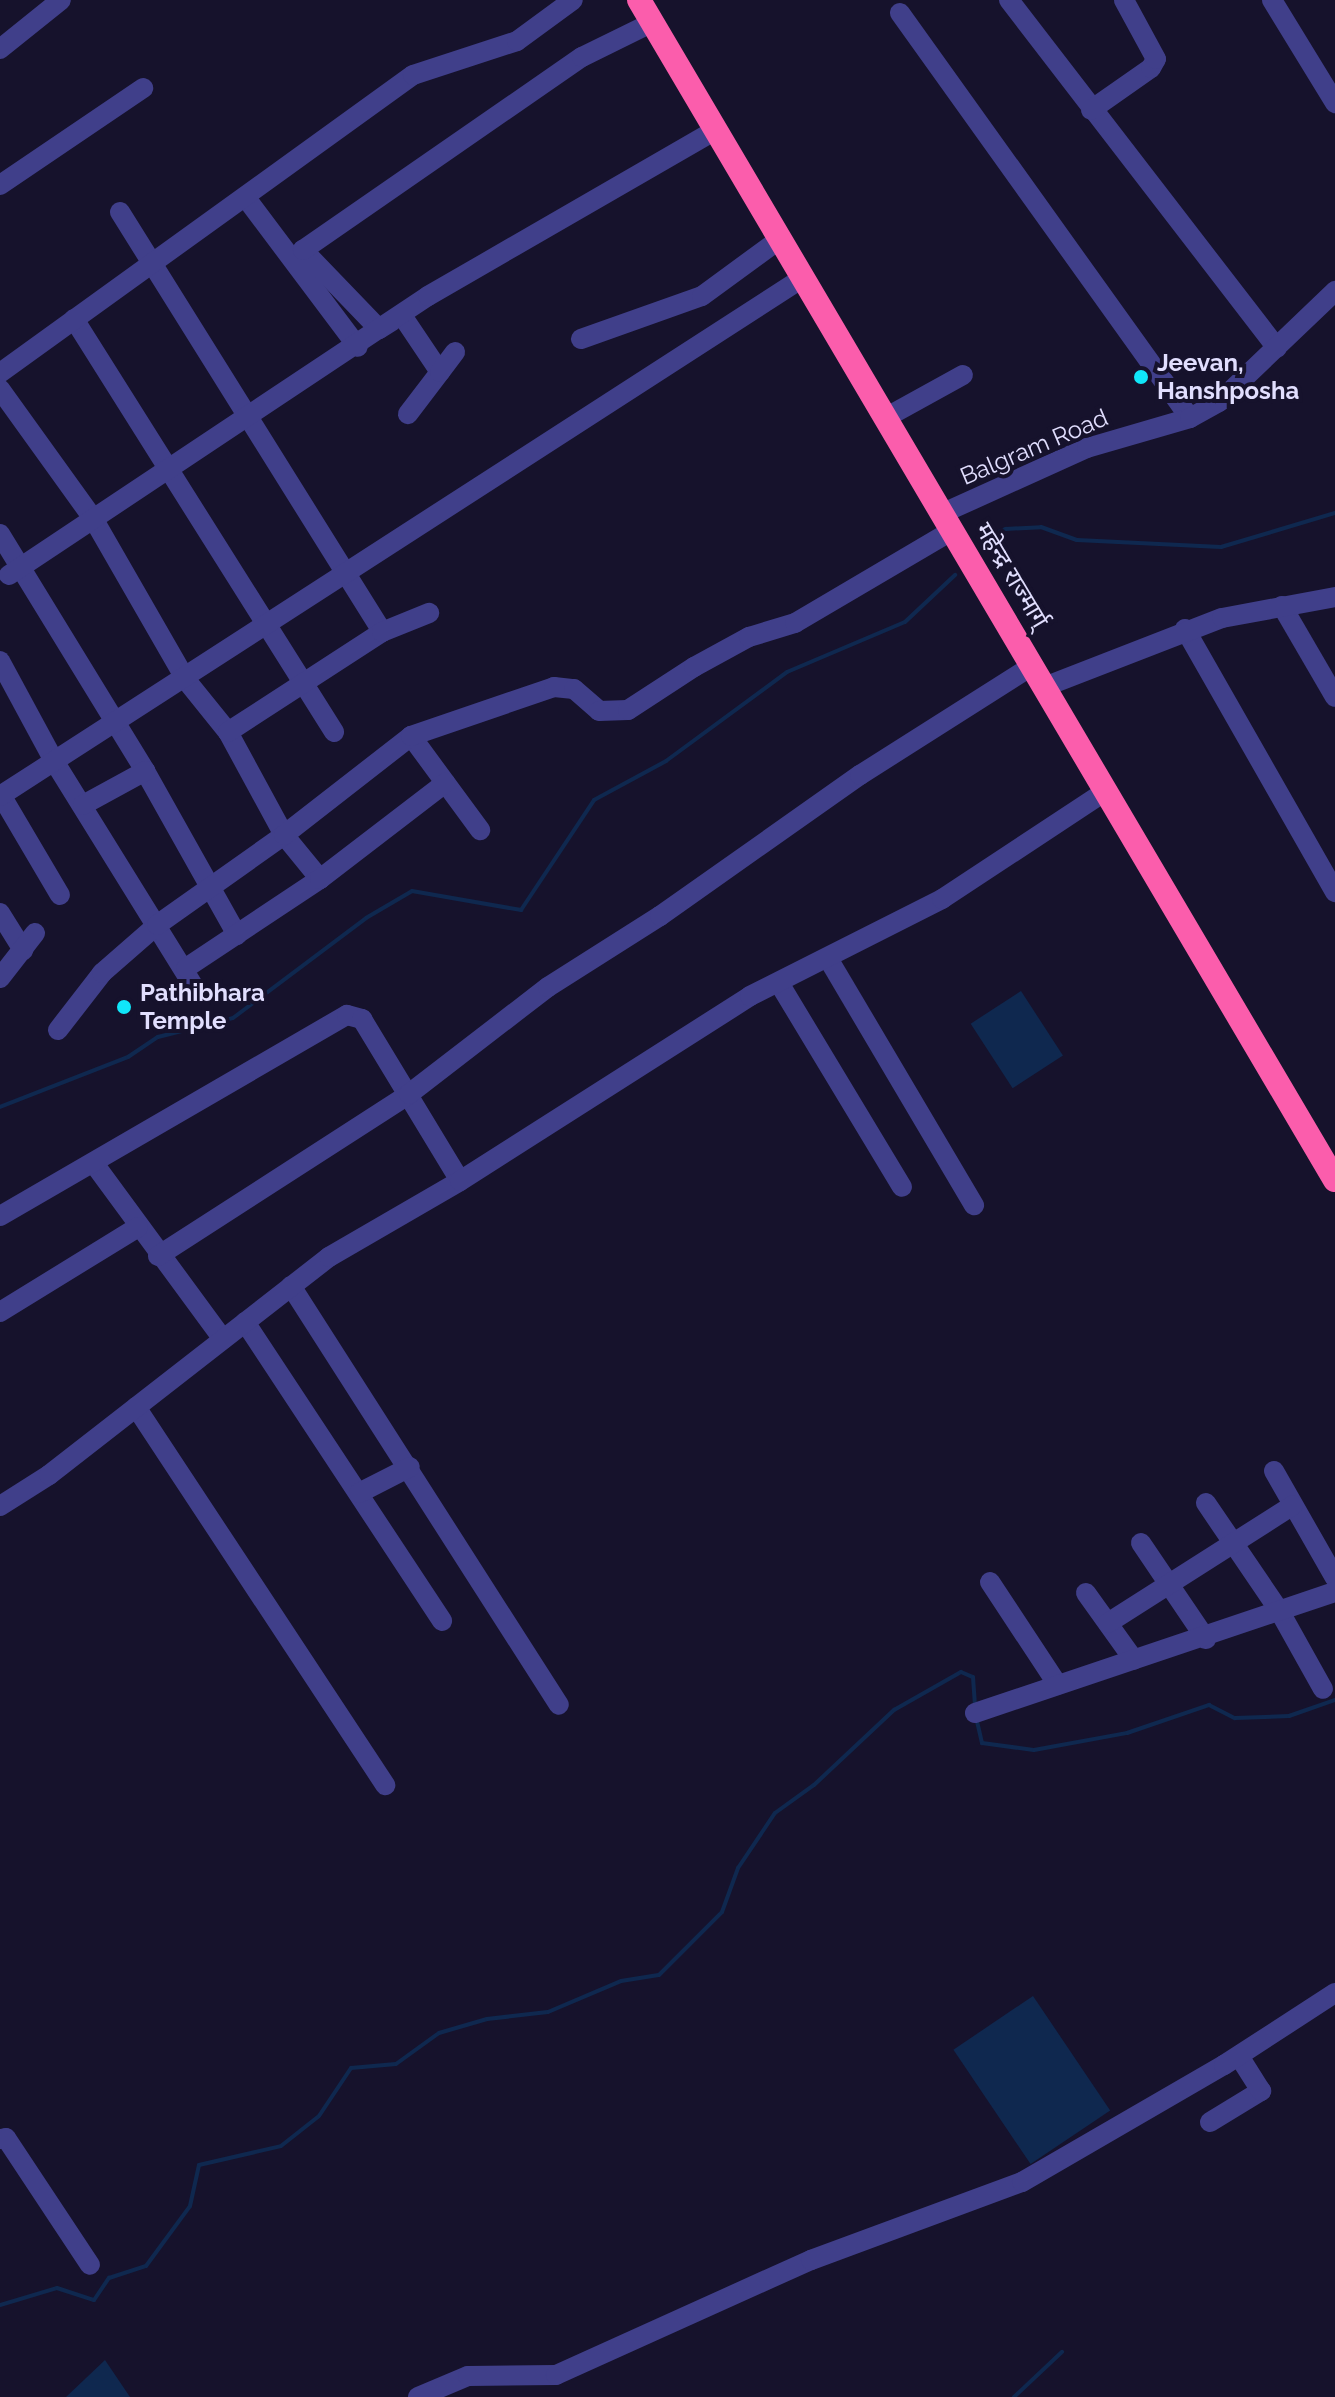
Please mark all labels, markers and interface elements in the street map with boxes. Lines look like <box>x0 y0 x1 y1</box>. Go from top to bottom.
place label: Jeevan, Hanshposha <box>1157 349 1299 405</box>
marker: Jeevan, Hanshposha <box>1132 368 1150 386</box>
street label: Balgram Road <box>956 403 1112 491</box>
street label: महेन्द्र राज्मार्ग् <box>969 517 1055 633</box>
place label: Pathibhara Temple <box>140 979 265 1035</box>
marker: Pathibhara Temple <box>115 998 133 1016</box>

